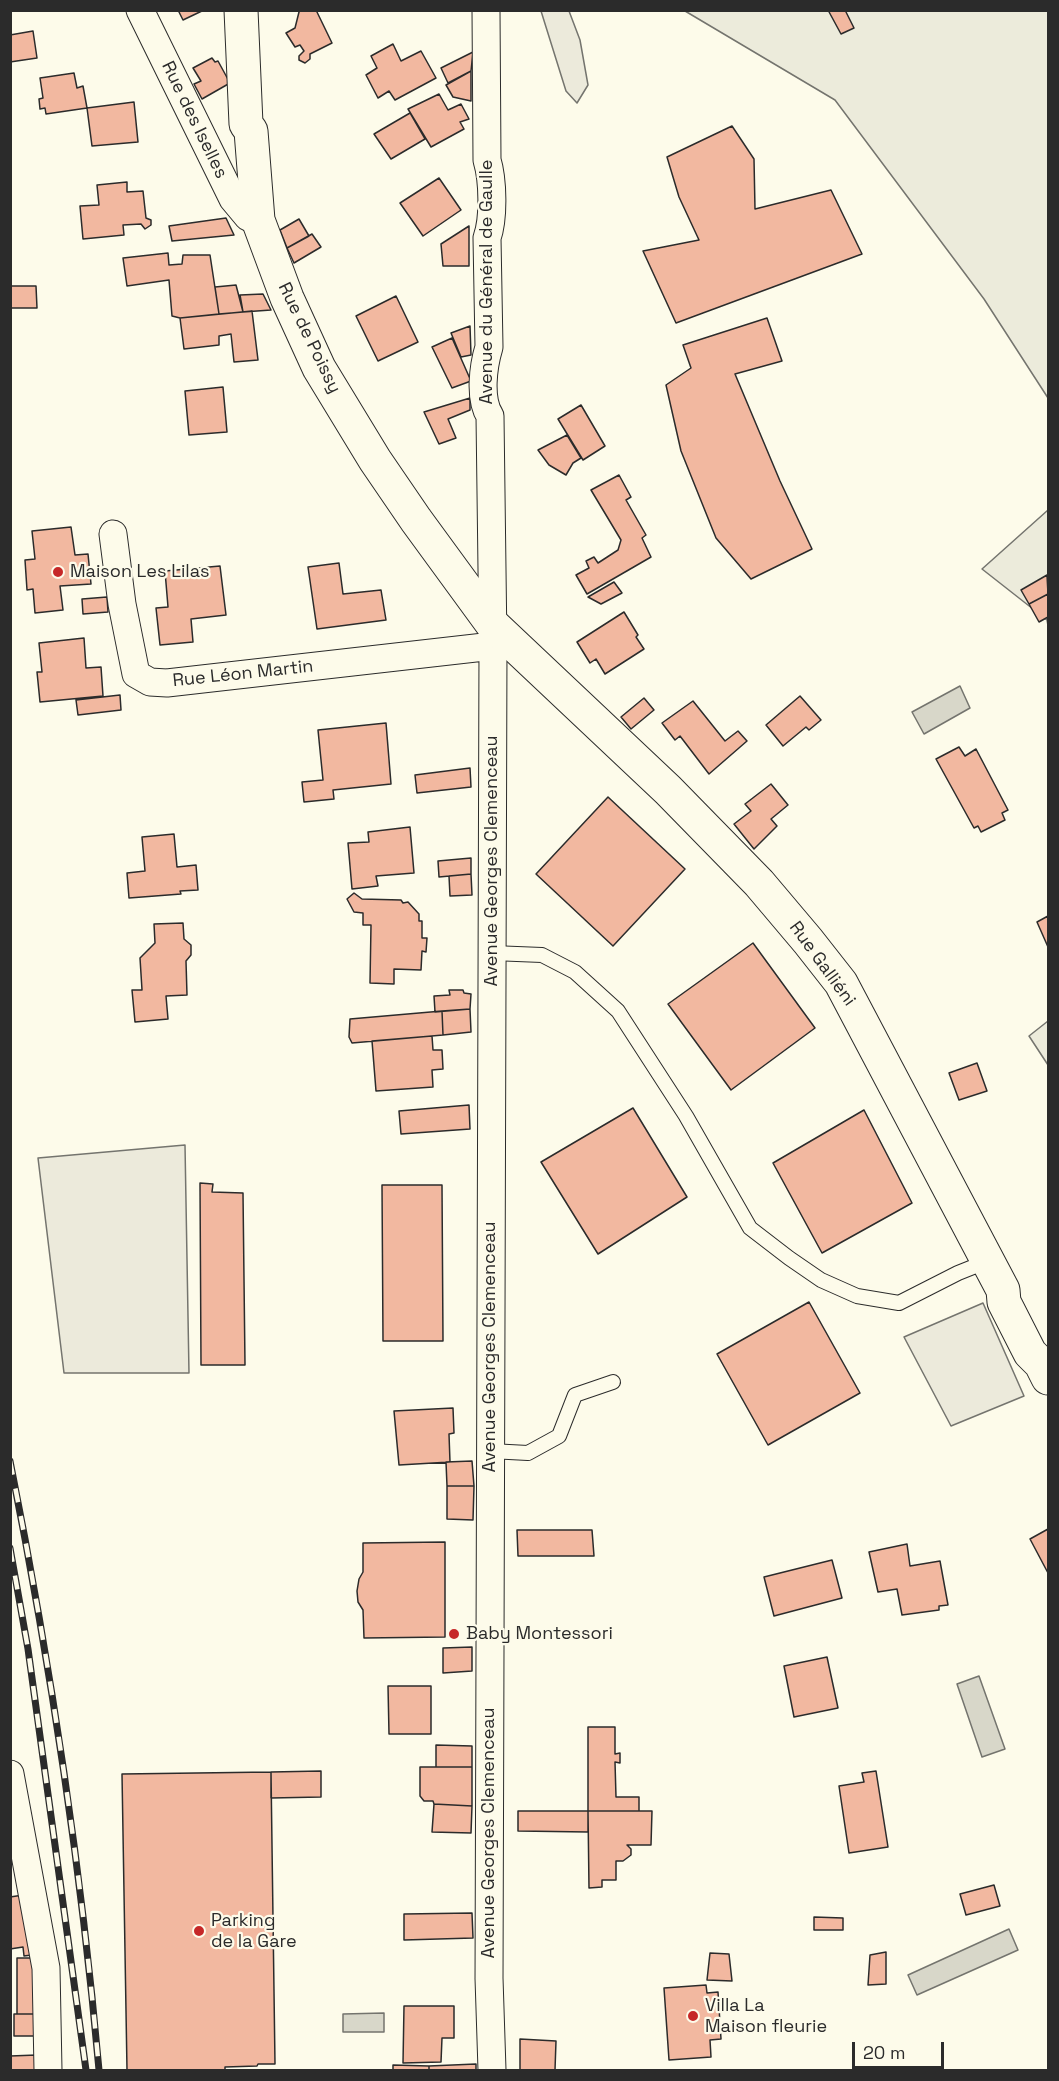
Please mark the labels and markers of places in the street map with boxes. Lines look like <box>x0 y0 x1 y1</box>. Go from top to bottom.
place label: Maison Les Lilas <box>70 561 210 583</box>
marker: Maison Les Lilas <box>51 565 65 579</box>
place label: Baby Montessori <box>466 1623 613 1645</box>
marker: Baby Montessori <box>447 1627 461 1641</box>
place label: Parking de la Gare <box>211 1910 297 1952</box>
marker: Parking de la Gare <box>192 1924 206 1938</box>
place label: Villa La Maison fleurie <box>705 1995 827 2038</box>
marker: Villa La Maison fleurie <box>686 2009 700 2023</box>

